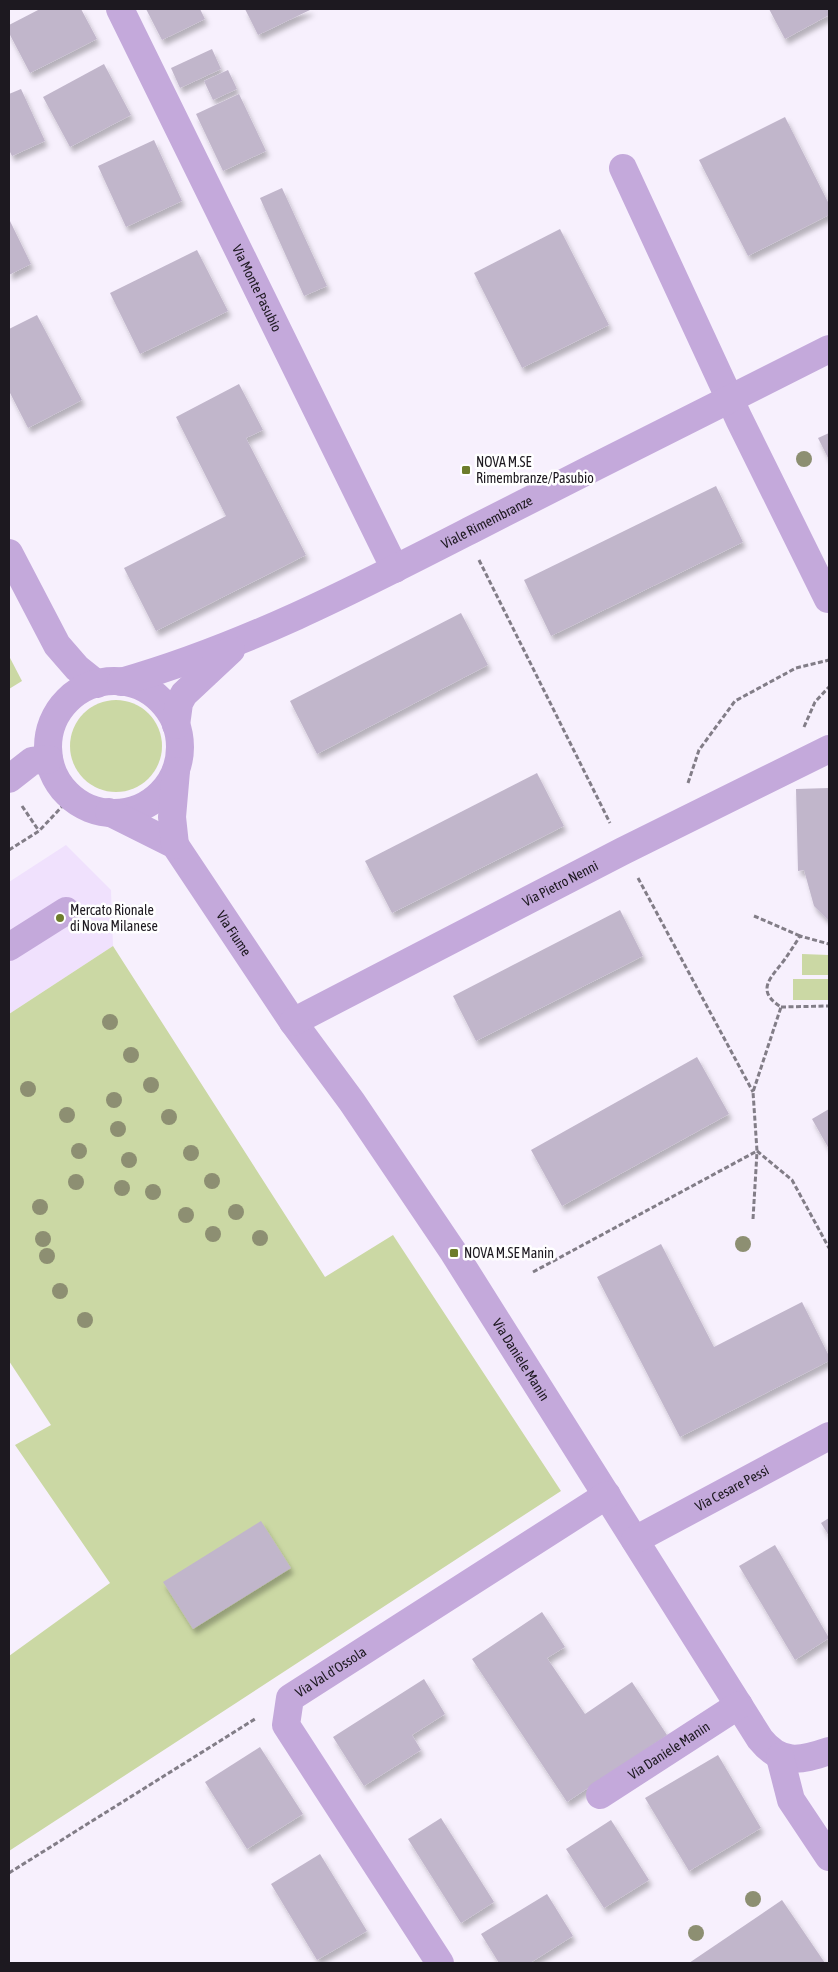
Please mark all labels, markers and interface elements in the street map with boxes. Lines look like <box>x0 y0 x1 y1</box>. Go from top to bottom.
street label: Via Monte Pasubio <box>229 242 285 334</box>
place label: NOVA M.SE Rimembranze/Pasubio <box>476 454 594 486</box>
marker: NOVA M.SE Rimembranze/Pasubio <box>460 464 472 476</box>
street label: Viale Rimembranze <box>439 492 535 552</box>
street label: Via Pietro Nenni <box>520 857 601 910</box>
place label: Mercato Rionale di Nova Milanese <box>70 902 158 934</box>
street label: Via Fiume <box>213 908 255 959</box>
marker: Mercato Rionale di Nova Milanese <box>54 912 66 924</box>
place label: NOVA M.SE Manin <box>464 1245 554 1261</box>
marker: NOVA M.SE Manin <box>448 1247 460 1259</box>
street label: Via Daniele Manin <box>489 1316 553 1403</box>
street label: Via Cesare Pessi <box>692 1462 772 1514</box>
street label: Via Val d'Ossola <box>292 1643 369 1701</box>
street label: Via Daniele Manin <box>625 1718 713 1783</box>

